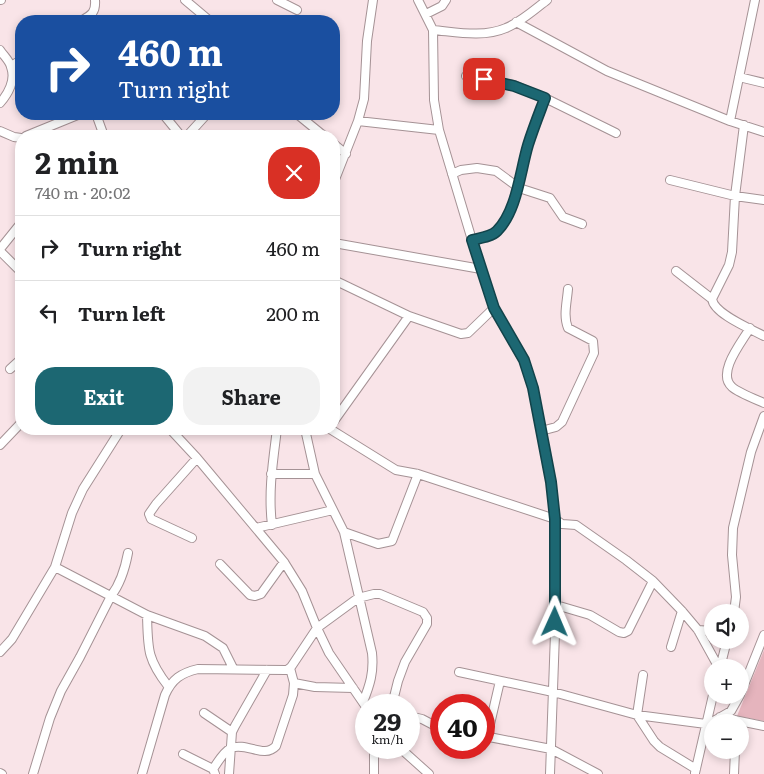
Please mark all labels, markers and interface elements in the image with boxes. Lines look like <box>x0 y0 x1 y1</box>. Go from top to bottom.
text: 460 m <box>118 25 223 77</box>
icon: right <box>35 35 100 100</box>
pin <box>463 58 505 100</box>
icon: arrive <box>470 65 498 93</box>
text: Turn right <box>118 72 230 105</box>
text: 2 min <box>35 139 119 183</box>
button: close <box>268 147 320 199</box>
text: 740 m · 20:02 <box>35 180 130 204</box>
icon: right <box>35 234 63 262</box>
text: Turn right <box>78 234 182 262</box>
text: 460 m <box>266 234 320 262</box>
icon: left <box>35 299 63 327</box>
text: Turn left <box>78 299 165 327</box>
text: 200 m <box>266 299 320 327</box>
button: Exit <box>35 367 173 425</box>
button: Share <box>183 367 320 425</box>
position arrow <box>528 595 580 647</box>
map controls <box>704 604 749 759</box>
button: sound <box>704 604 749 649</box>
button: + <box>704 659 749 704</box>
speed limit sign: 40 <box>430 694 495 759</box>
text: 29 <box>374 702 401 739</box>
button: − <box>704 714 749 759</box>
text: km/h <box>372 730 403 748</box>

